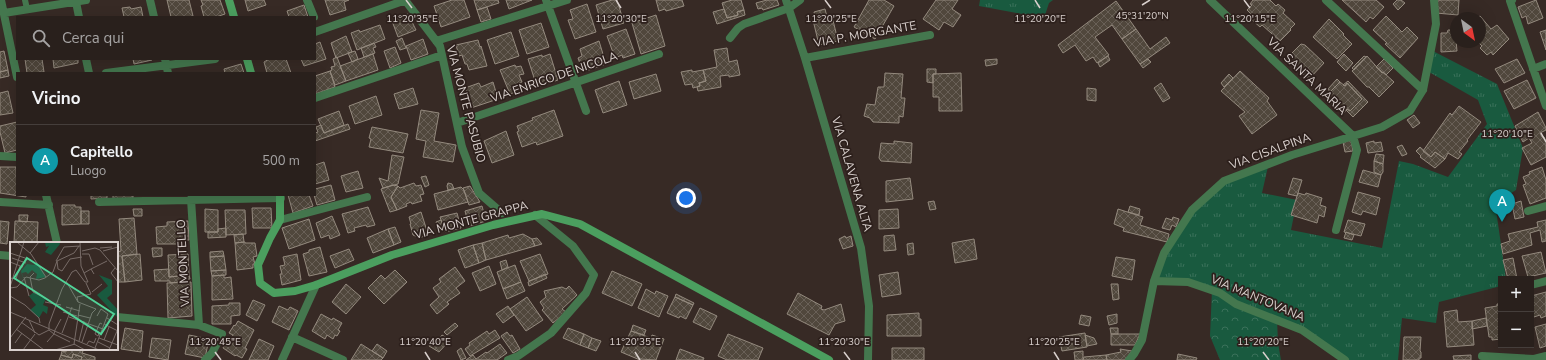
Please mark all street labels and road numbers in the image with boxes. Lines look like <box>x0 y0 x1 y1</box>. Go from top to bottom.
street label: VIA P. MORGANTE <box>811 17 918 51</box>
street label: VIA SANTA MARIA <box>1263 33 1351 118</box>
street label: VIA MONTE PASUBIO <box>442 43 489 164</box>
street label: VIA ENRICO DE NICOLA <box>487 48 620 107</box>
street label: VIA CALAVENA ALTA <box>828 114 876 234</box>
street label: VIA CISALPINA <box>1226 129 1313 173</box>
street label: VIA MONTE GRAPPA <box>411 197 530 243</box>
street label: VIA MONTELLO <box>173 219 193 308</box>
street label: VIA MANTOVANA <box>1208 271 1308 325</box>

